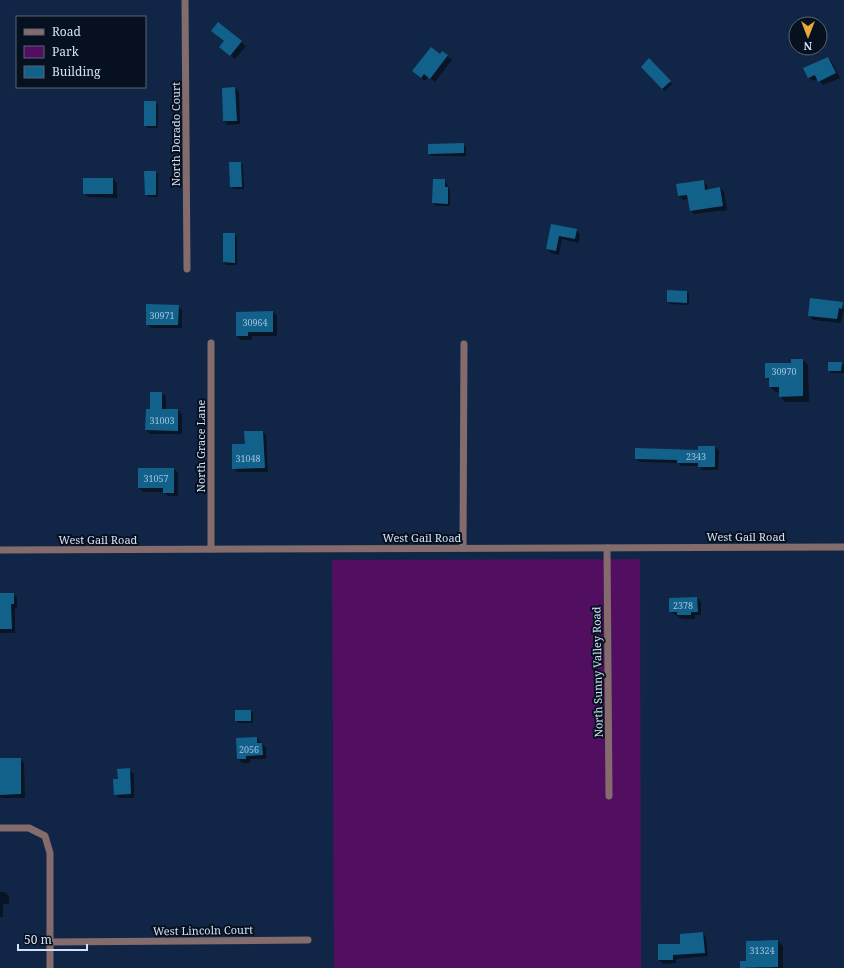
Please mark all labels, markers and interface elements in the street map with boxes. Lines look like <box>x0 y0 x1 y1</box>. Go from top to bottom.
legend <box>16 16 146 88</box>
north arrow <box>788 16 828 56</box>
text: Road <box>52 23 82 40</box>
text: N <box>803 39 812 54</box>
text: Park <box>52 43 80 60</box>
text: Building <box>52 63 101 80</box>
street label: North Dorado Court <box>168 82 183 186</box>
house number: 30971 <box>149 309 175 322</box>
house number: 30964 <box>242 316 268 329</box>
house number: 30970 <box>771 365 797 378</box>
street label: North Grace Lane <box>193 399 208 492</box>
house number: 31003 <box>149 414 175 427</box>
house number: 2343 <box>686 450 706 463</box>
house number: 31048 <box>235 452 261 465</box>
house number: 31057 <box>143 472 169 485</box>
street label: West Gail Road <box>707 529 786 544</box>
street label: West Gail Road <box>383 530 462 545</box>
street label: West Gail Road <box>59 532 138 547</box>
house number: 2378 <box>673 599 693 612</box>
street label: North Sunny Valley Road <box>588 606 606 738</box>
house number: 2056 <box>239 743 259 756</box>
street label: West Lincoln Court <box>153 922 253 938</box>
scale bar <box>18 926 87 952</box>
text: 50 m <box>24 931 52 948</box>
house number: 31324 <box>749 944 775 957</box>

